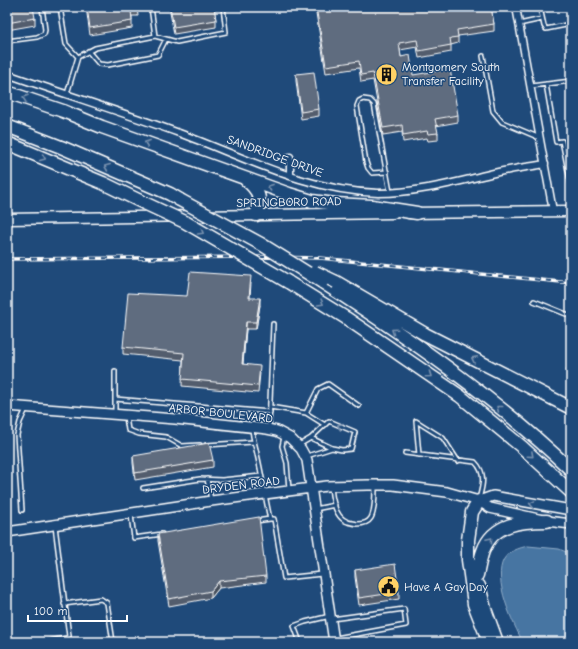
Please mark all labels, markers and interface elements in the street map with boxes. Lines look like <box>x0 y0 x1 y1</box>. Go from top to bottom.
place label: Montgomery South Transfer Facility <box>402 60 500 88</box>
building icon: Montgomery South Transfer Facility <box>373 61 399 87</box>
one-way arrow <box>22 95 29 103</box>
street label: SANDRIDGE DRIVE <box>225 132 325 180</box>
one-way arrow <box>144 139 151 148</box>
one-way arrow <box>39 153 46 161</box>
one-way arrow <box>103 163 110 171</box>
one-way arrow <box>266 183 273 191</box>
street label: SPRINGBORO ROAD <box>236 194 342 210</box>
one-way arrow <box>197 227 204 234</box>
one-way arrow <box>317 298 324 305</box>
one-way arrow <box>392 329 399 336</box>
one-way arrow <box>470 356 478 364</box>
one-way arrow <box>425 370 432 378</box>
street label: ARBOR BOULEVARD <box>168 401 274 425</box>
one-way arrow <box>497 406 504 413</box>
one-way arrow <box>337 422 344 430</box>
one-way arrow <box>526 451 534 458</box>
street label: DRYDEN ROAD <box>201 473 281 497</box>
one-way arrow <box>529 500 536 509</box>
one-way arrow <box>486 537 493 544</box>
public building icon: Have A Gay Day <box>376 574 402 600</box>
place label: Have A Gay Day <box>404 580 489 594</box>
scale bar <box>28 597 127 623</box>
text: 100 m <box>34 604 67 618</box>

